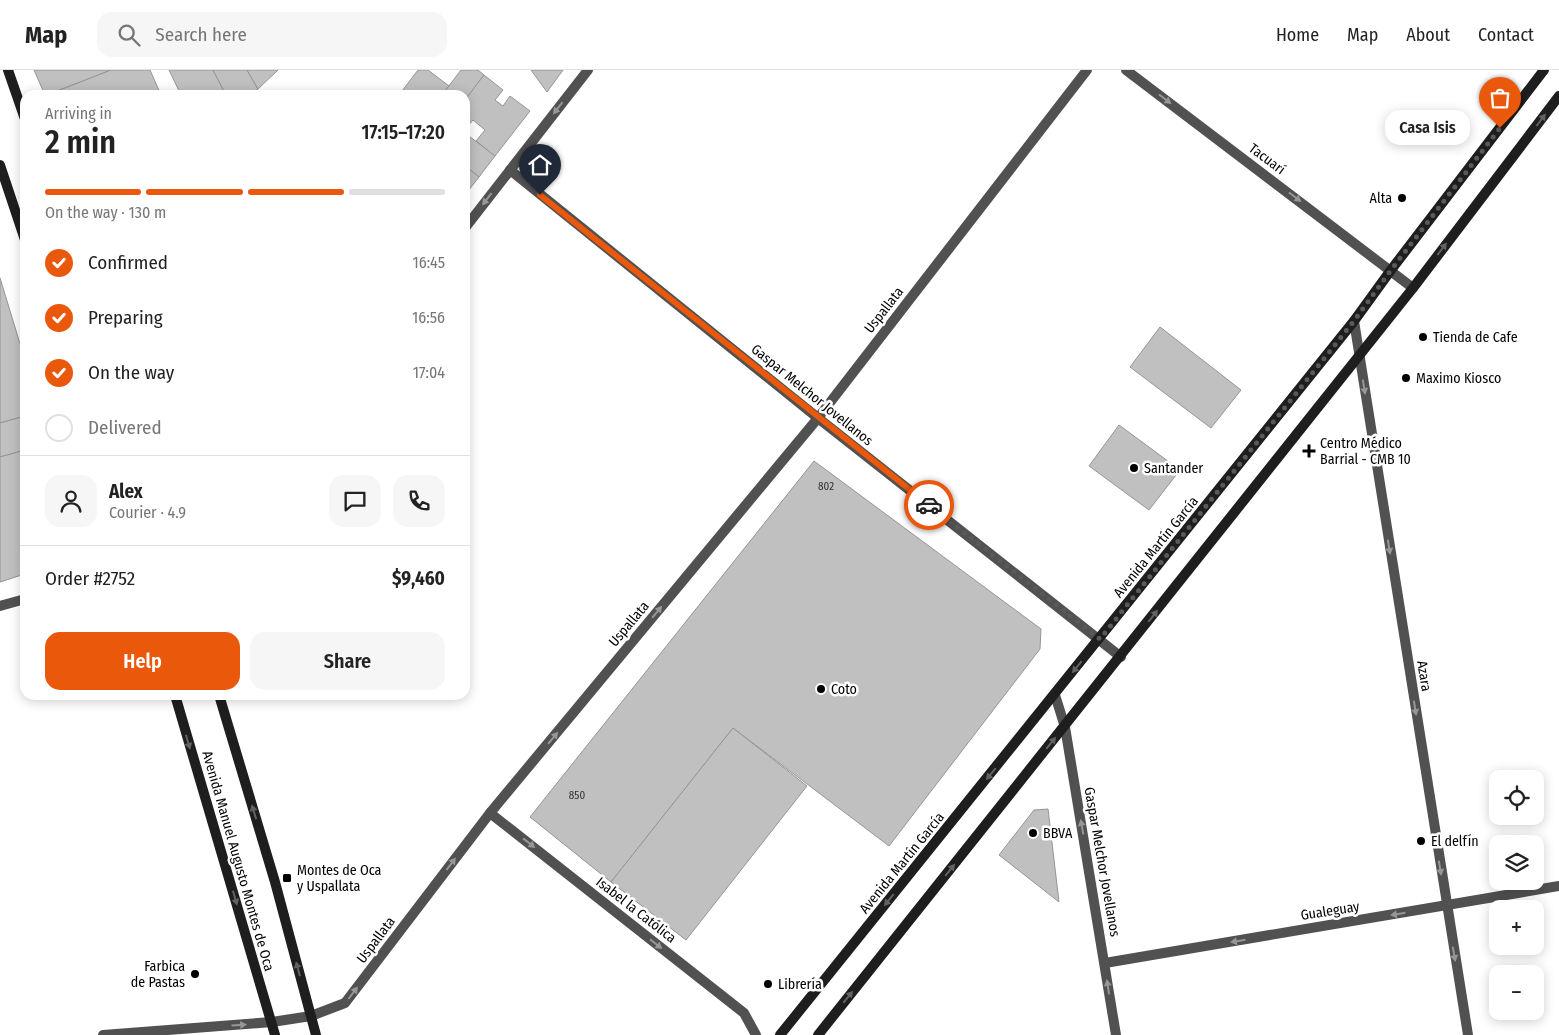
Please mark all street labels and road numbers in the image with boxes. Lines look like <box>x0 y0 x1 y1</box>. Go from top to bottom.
street label: Tacuarí <box>1245 140 1289 178</box>
street label: Uspallata <box>861 284 907 336</box>
street label: Gaspar Melchor Jovellanos <box>748 341 876 449</box>
street label: Avenida Martín García <box>1110 493 1202 601</box>
street label: Uspallata <box>605 598 653 650</box>
street label: Azara <box>1413 659 1435 693</box>
street label: Avenida Manuel Augusto Montes de Oca <box>198 749 278 973</box>
street label: Gaspar Melchor Jovellanos <box>1080 786 1124 938</box>
street label: Avenida Martín García <box>856 809 948 917</box>
street label: Isabel la Católica <box>593 873 680 947</box>
street label: Gualeguay <box>1299 898 1361 924</box>
street label: Uspallata <box>353 913 399 967</box>

